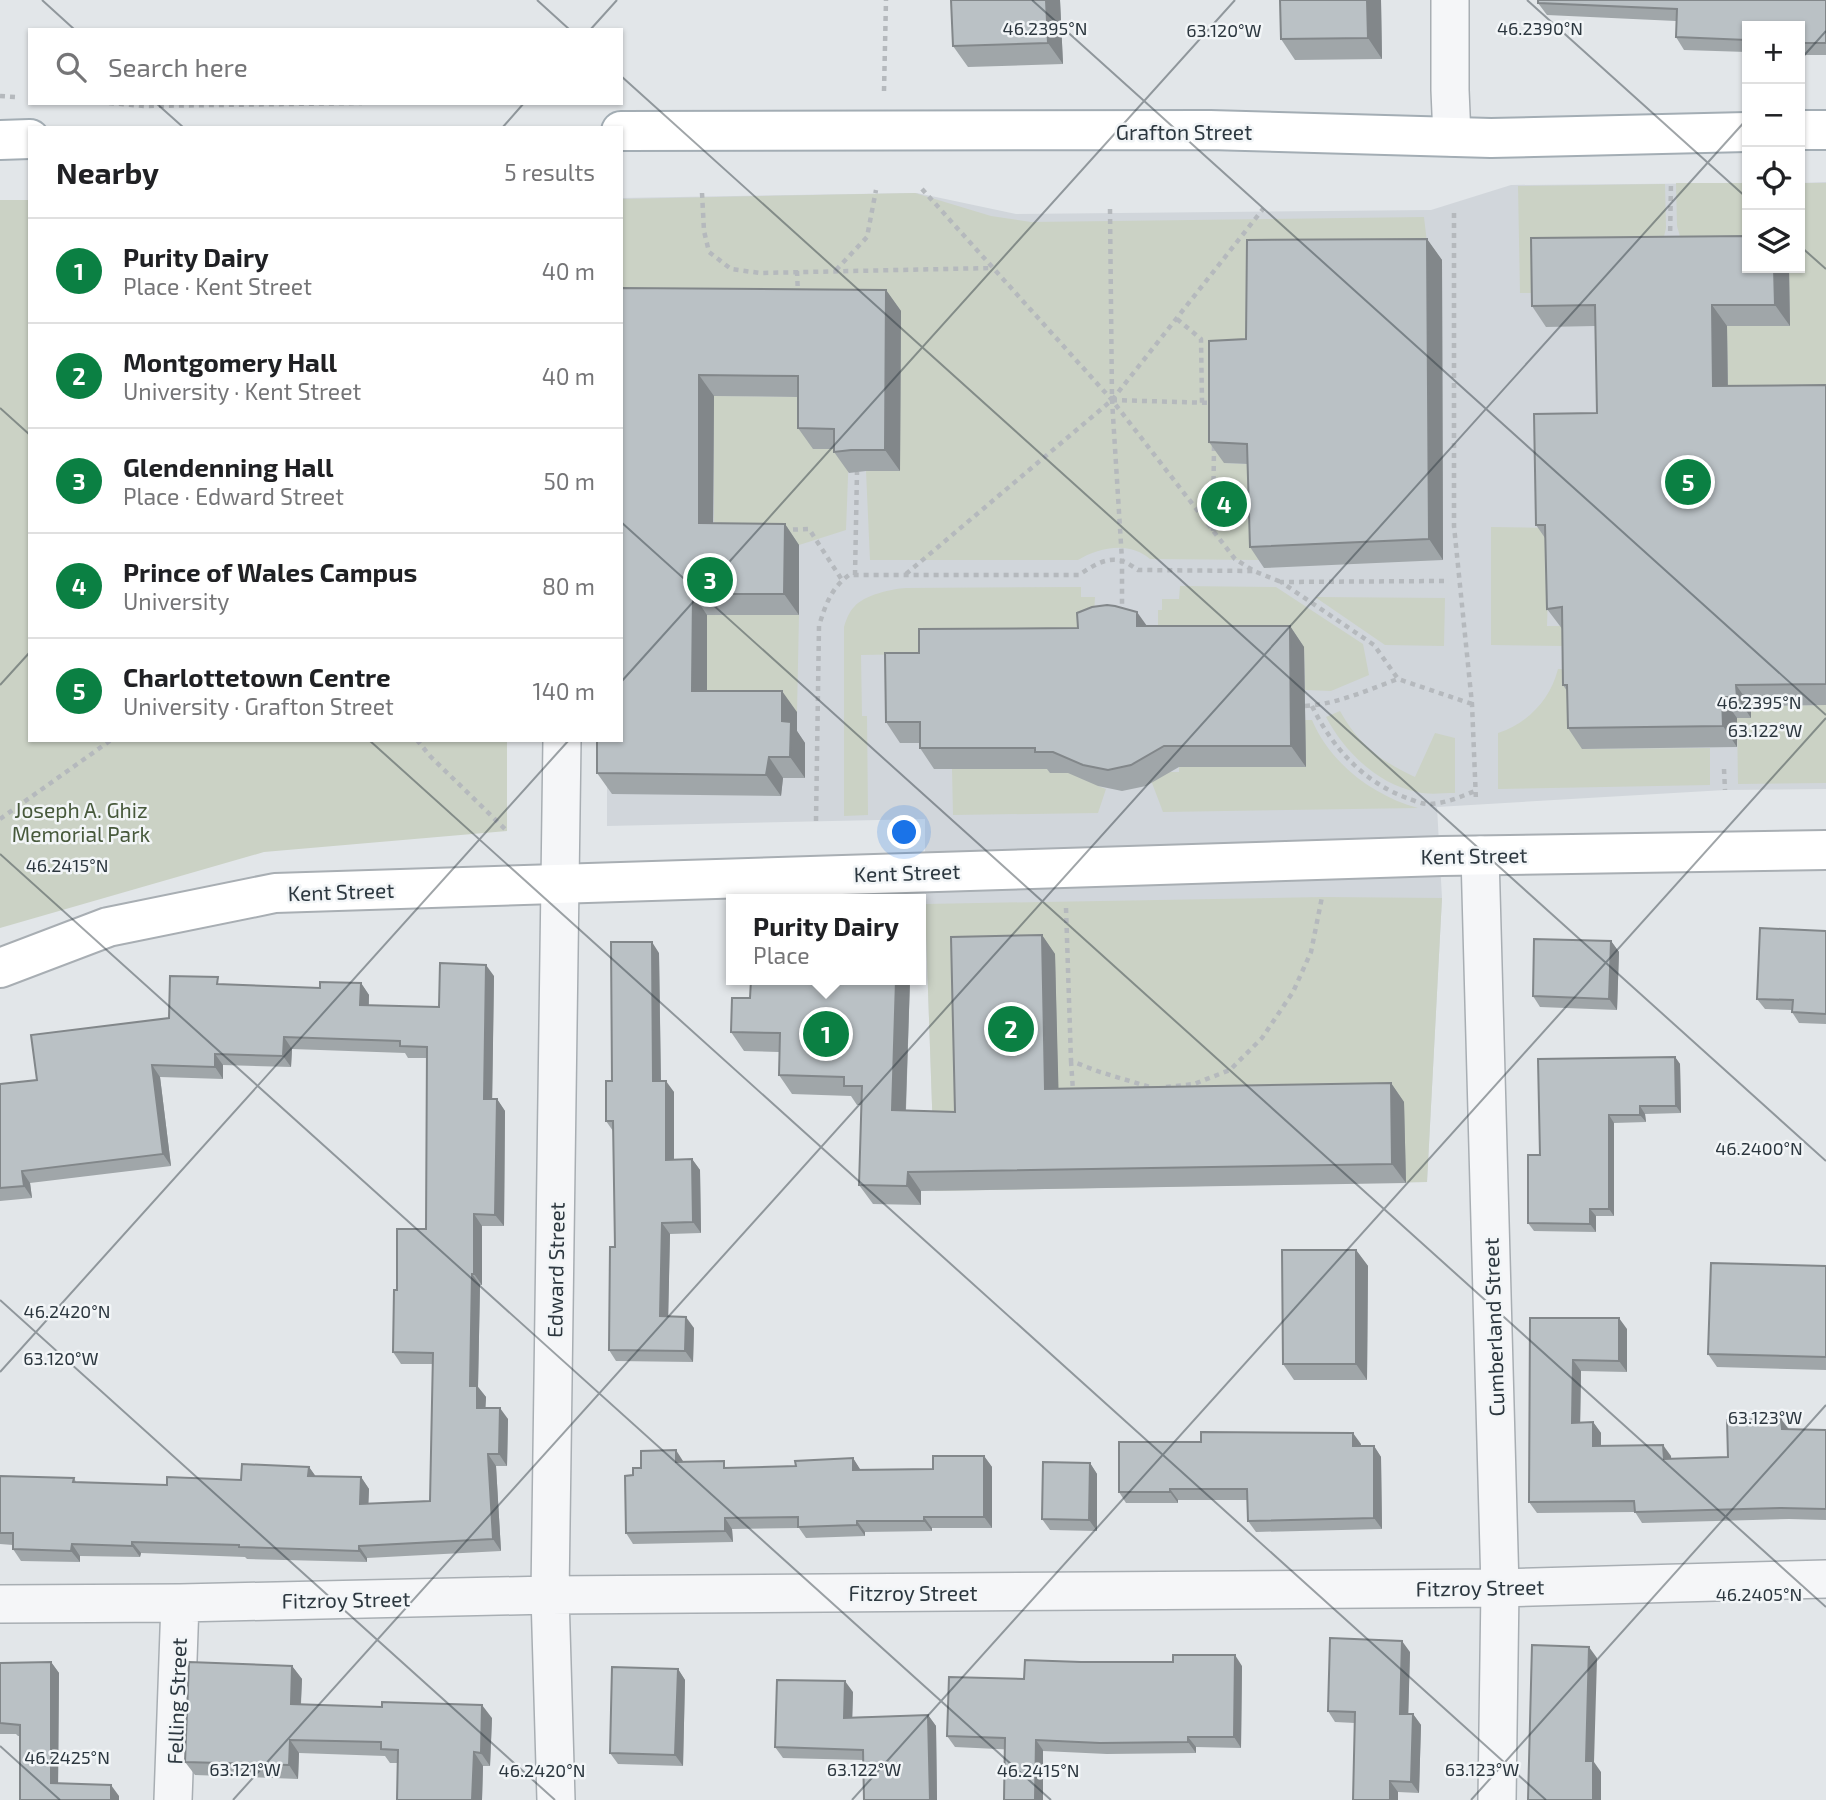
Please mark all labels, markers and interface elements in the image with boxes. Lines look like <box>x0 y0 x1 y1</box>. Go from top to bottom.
text: 46.2395°N <box>1003 17 1087 39</box>
text: 46.2390°N <box>1497 17 1583 39</box>
text: 63.120°W <box>1186 19 1262 41</box>
map controls <box>1742 21 1805 273</box>
button: + <box>1742 21 1805 84</box>
search box <box>28 28 623 105</box>
icon: search <box>52 48 90 86</box>
text: Search here <box>108 51 248 82</box>
button: − <box>1742 84 1805 147</box>
street label: Grafton Street <box>1116 119 1252 144</box>
button: locate <box>1742 147 1805 210</box>
text: Nearby <box>56 154 159 190</box>
text: 5 results <box>504 158 595 186</box>
button: layers <box>1742 210 1805 273</box>
text: Purity Dairy <box>123 241 269 272</box>
text: 1 <box>74 257 84 285</box>
text: 40 m <box>542 257 595 285</box>
text: Place · Kent Street <box>123 272 312 300</box>
text: Montgomery Hall <box>123 346 337 377</box>
text: 2 <box>72 362 86 390</box>
text: 40 m <box>542 362 595 390</box>
text: University · Kent Street <box>123 377 361 405</box>
text: Glendenning Hall <box>123 451 333 482</box>
pin: 5 <box>1665 456 1711 508</box>
text: 3 <box>72 467 86 495</box>
text: 50 m <box>544 467 595 495</box>
pin: 4 <box>1201 478 1247 530</box>
text: Place · Edward Street <box>123 482 344 510</box>
pin: 3 <box>687 554 733 606</box>
text: Prince of Wales Campus <box>123 556 417 587</box>
text: 4 <box>72 572 86 600</box>
text: 80 m <box>542 572 595 600</box>
text: University <box>123 587 229 615</box>
text: Charlottetown Centre <box>123 661 391 692</box>
text: 5 <box>73 677 85 705</box>
text: 140 m <box>533 677 595 705</box>
text: 46.2395°N <box>1717 691 1801 713</box>
text: University · Grafton Street <box>123 692 394 720</box>
text: 63.122°W <box>1728 719 1802 741</box>
park label: Joseph A. Ghiz Memorial Park <box>12 797 151 846</box>
your location <box>887 815 921 849</box>
street label: Kent Street <box>1420 842 1528 868</box>
text: 46.2415°N <box>26 854 108 876</box>
street label: Kent Street <box>853 858 961 886</box>
street label: Kent Street <box>287 877 395 905</box>
popup <box>726 894 926 985</box>
text: Purity Dairy <box>753 910 899 941</box>
text: Place <box>753 941 810 969</box>
pin: 2 <box>988 1003 1034 1055</box>
pin: 1 <box>803 1008 849 1060</box>
text: 46.2400°N <box>1715 1137 1803 1159</box>
street label: Edward Street <box>541 1202 569 1338</box>
street label: Cumberland Street <box>1477 1237 1509 1417</box>
text: 46.2420°N <box>24 1300 110 1322</box>
text: 63.120°W <box>23 1347 99 1369</box>
text: 63.123°W <box>1728 1406 1802 1428</box>
street label: Fitzroy Street <box>1415 1573 1545 1601</box>
street label: Fitzroy Street <box>849 1580 977 1605</box>
text: 46.2405°N <box>1716 1583 1802 1605</box>
street label: Fitzroy Street <box>281 1585 411 1613</box>
street label: Felling Street <box>161 1637 191 1765</box>
text: 46.2425°N <box>24 1746 110 1768</box>
text: 63.121°W <box>209 1758 281 1780</box>
text: 63.122°W <box>827 1758 901 1780</box>
text: 63.123°W <box>1445 1758 1519 1780</box>
text: 46.2420°N <box>499 1759 585 1781</box>
text: 46.2415°N <box>997 1759 1079 1781</box>

